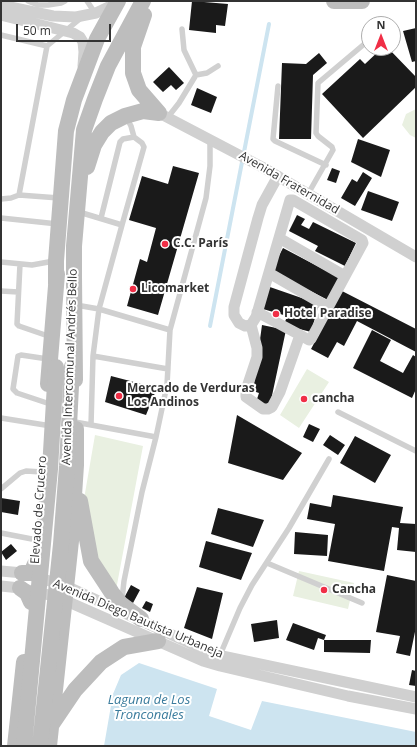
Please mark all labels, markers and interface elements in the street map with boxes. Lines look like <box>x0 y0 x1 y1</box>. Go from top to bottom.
scale bar <box>18 16 113 42</box>
north arrow <box>361 16 401 56</box>
text: N <box>377 17 385 32</box>
text: 50 m <box>23 22 51 39</box>
street label: Avenida Fraternidad <box>236 148 342 218</box>
place label: C.C. París <box>173 237 228 251</box>
marker: C.C. París <box>160 239 170 249</box>
street label: Avenida Intercomunal Andrés Bello <box>59 269 81 465</box>
place label: Licomarket <box>141 282 209 296</box>
marker: Licomarket <box>128 284 138 294</box>
place label: Hotel Paradise <box>284 307 371 321</box>
marker: Hotel Paradise <box>271 309 281 319</box>
place label: Mercado de Verduras Los Andinos <box>127 382 255 410</box>
marker: Mercado de Verduras Los Andinos <box>114 391 124 401</box>
place label: cancha <box>312 392 355 406</box>
marker: cancha <box>299 394 309 404</box>
street label: Elevado de Crucero <box>28 455 50 565</box>
street label: Avenida Diego Bautista Urbaneja <box>51 577 225 661</box>
place label: Cancha <box>332 583 376 597</box>
marker: Cancha <box>319 585 329 595</box>
water label: Laguna de Los Tronconales <box>108 692 190 723</box>

